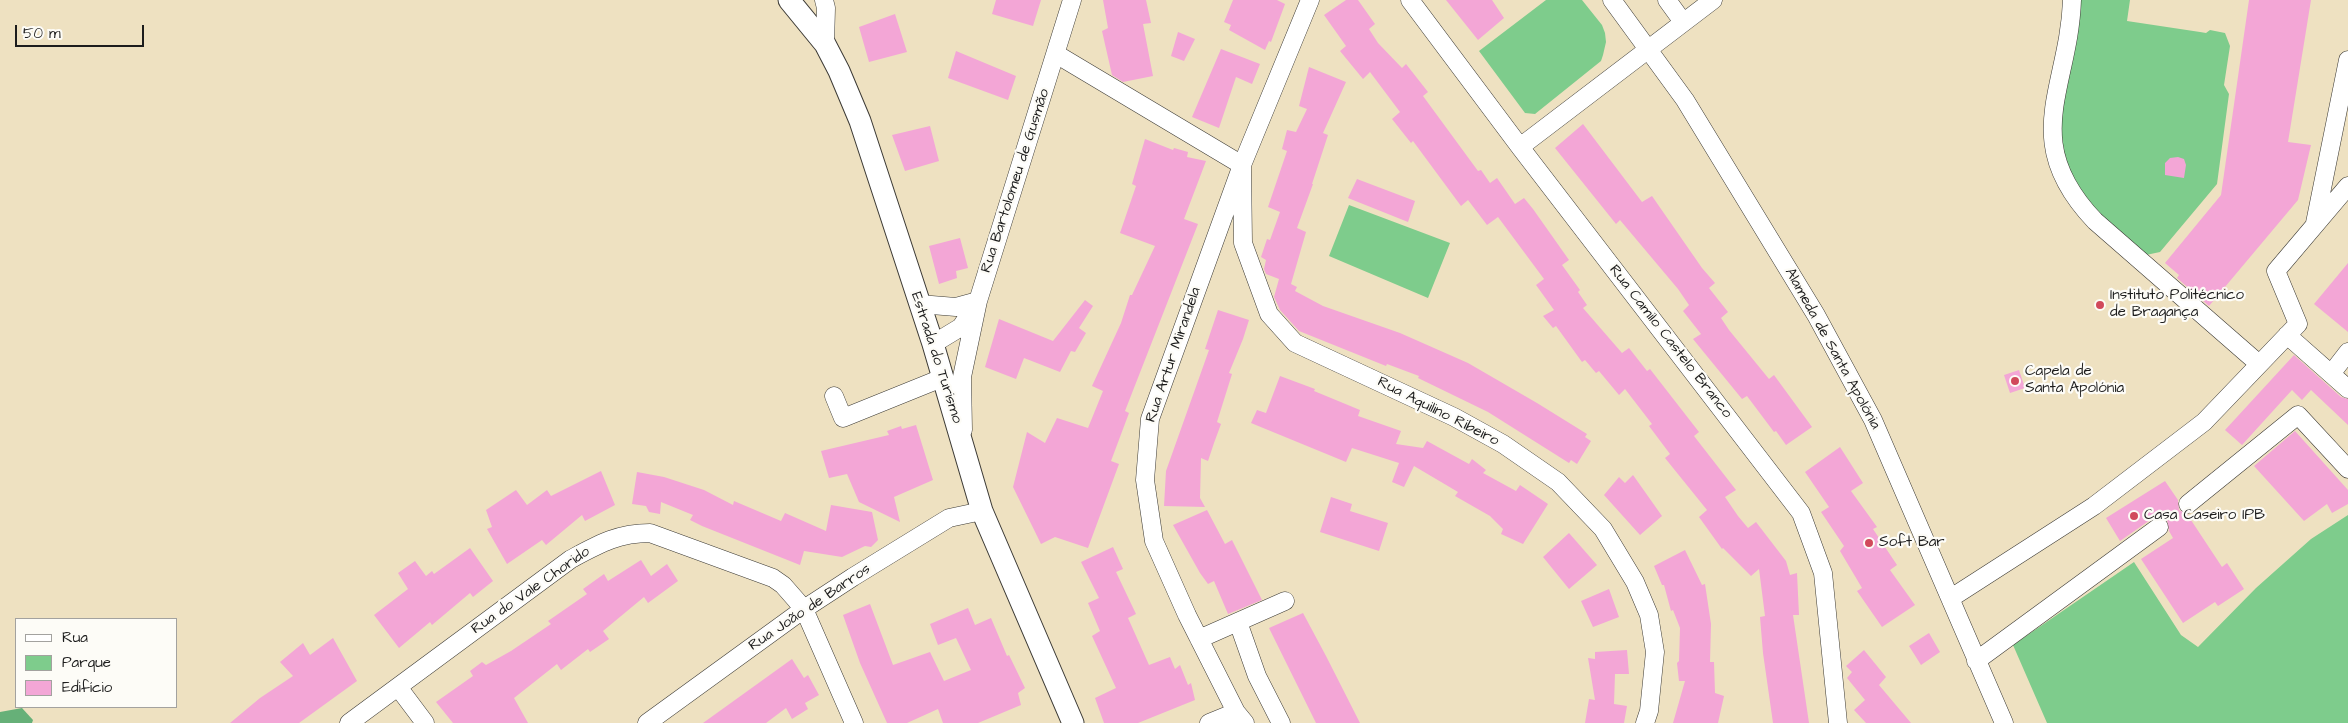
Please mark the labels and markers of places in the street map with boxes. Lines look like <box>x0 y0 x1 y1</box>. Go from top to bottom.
place label: Instituto Politécnico de Bragança <box>2110 287 2244 322</box>
marker: Instituto Politécnico de Bragança <box>2094 299 2106 311</box>
place label: Capela de Santa Apolónia <box>2025 363 2124 398</box>
marker: Capela de Santa Apolónia <box>2009 375 2021 387</box>
place label: Casa Caseiro IPB <box>2144 507 2265 525</box>
marker: Casa Caseiro IPB <box>2128 510 2140 522</box>
place label: Soft Bar <box>1879 534 1945 552</box>
marker: Soft Bar <box>1863 537 1875 549</box>

